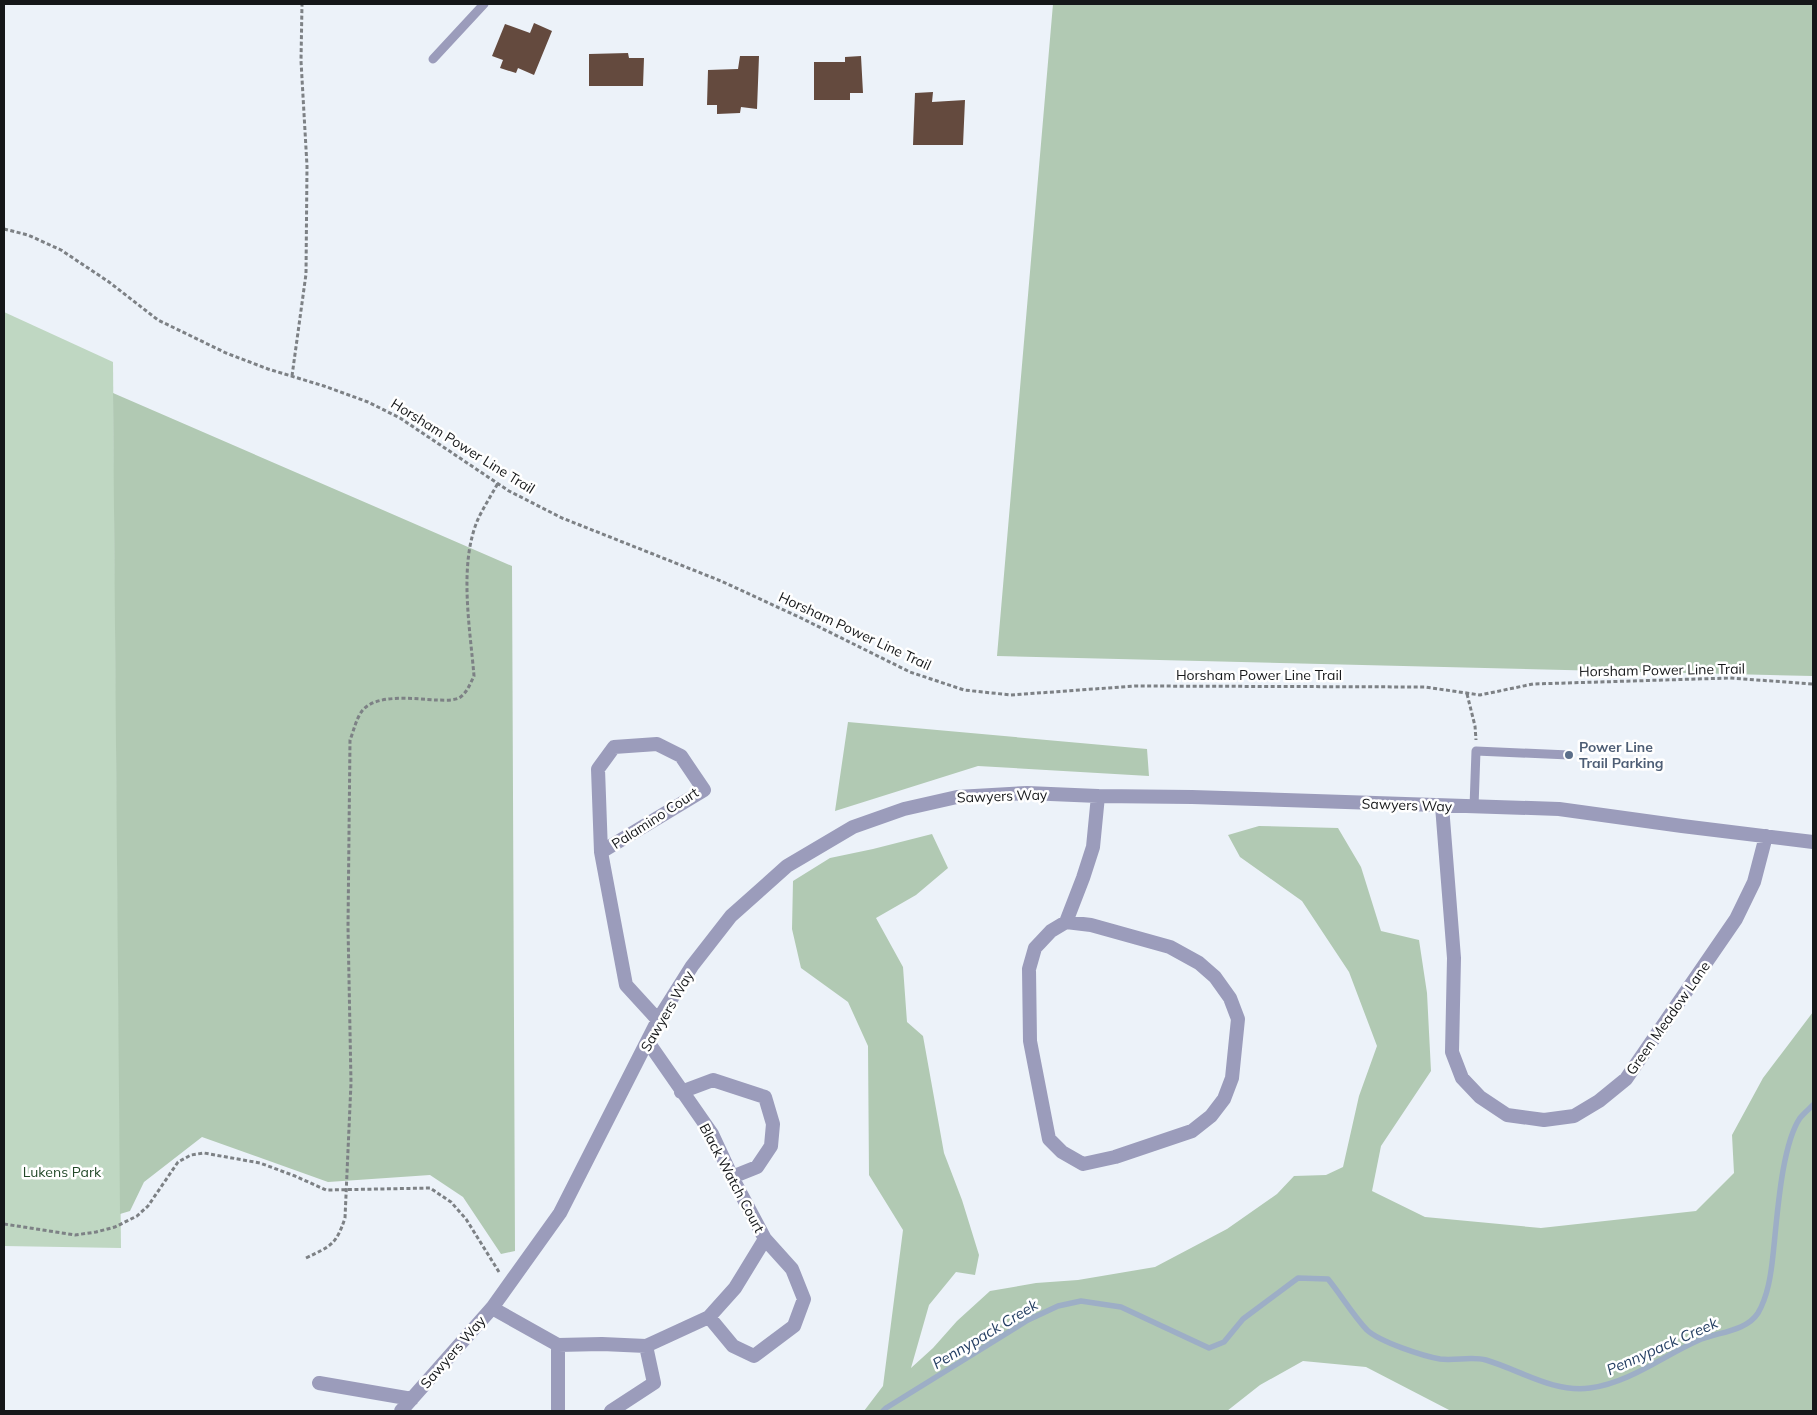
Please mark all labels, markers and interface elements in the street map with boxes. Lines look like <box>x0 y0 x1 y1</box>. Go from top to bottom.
street label: Horsham Power Line Trail <box>388 394 538 498</box>
street label: Horsham Power Line Trail <box>776 588 934 674</box>
street label: Horsham Power Line Trail <box>1579 660 1745 680</box>
street label: Horsham Power Line Trail <box>1176 666 1342 684</box>
place label: Power Line Trail Parking <box>1579 738 1664 772</box>
marker: Power Line Trail Parking <box>1563 749 1575 761</box>
street label: Palamino Court <box>608 783 702 853</box>
street label: Sawyers Way <box>956 785 1048 807</box>
street label: Sawyers Way <box>1361 794 1453 816</box>
street label: Green Meadow Lane <box>1622 958 1714 1078</box>
street label: Sawyers Way <box>637 967 698 1055</box>
street label: Black Watch Court <box>696 1120 768 1236</box>
park label: Lukens Park <box>23 1163 102 1181</box>
water label: Pennypack Creek <box>929 1294 1042 1373</box>
street label: Sawyers Way <box>417 1312 490 1392</box>
water label: Pennypack Creek <box>1603 1312 1722 1379</box>

